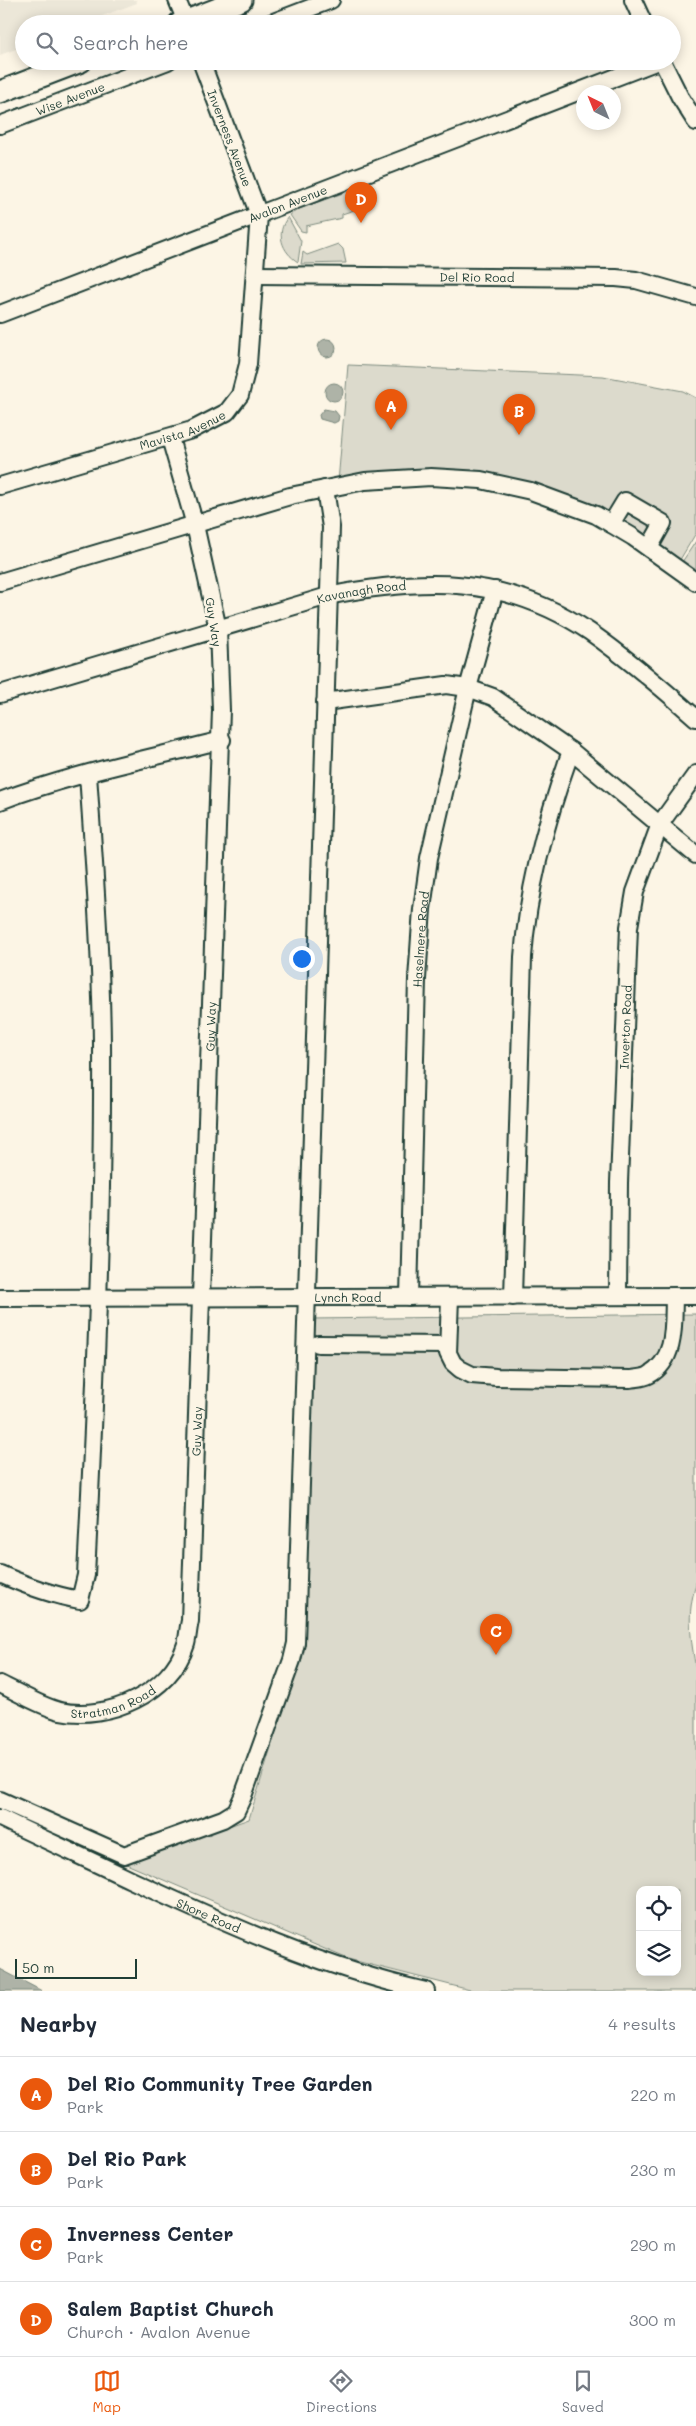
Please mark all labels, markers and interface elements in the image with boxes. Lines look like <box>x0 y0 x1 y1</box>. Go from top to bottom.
search box <box>15 15 681 70</box>
icon: search <box>33 29 61 57</box>
text: Search here <box>73 30 189 55</box>
street label: Wise Avenue <box>33 78 107 119</box>
north arrow <box>576 85 621 130</box>
street label: Inverness Avenue <box>204 87 256 189</box>
street label: Avalon Avenue <box>246 181 329 226</box>
pin: D <box>345 182 377 223</box>
street label: Del Rio Road <box>440 269 515 285</box>
pin: A <box>375 389 407 430</box>
pin: B <box>503 394 535 435</box>
street label: Mavista Avenue <box>137 406 228 453</box>
street label: Kavanagh Road <box>315 577 407 607</box>
street label: Guy Way <box>202 596 226 648</box>
street label: Haselmere Road <box>409 890 432 988</box>
your location <box>289 946 315 972</box>
street label: Inverton Road <box>615 984 635 1070</box>
street label: Guy Way <box>201 1001 219 1052</box>
street label: Lynch Road <box>315 1289 382 1305</box>
street label: Guy Way <box>188 1406 205 1456</box>
pin: C <box>480 1614 512 1655</box>
street label: Stratman Road <box>70 1681 159 1721</box>
map controls <box>636 1886 681 1976</box>
button: locate <box>636 1886 681 1931</box>
street label: Shore Road <box>174 1894 243 1936</box>
button: layers <box>636 1931 681 1976</box>
scale bar <box>15 1956 138 1979</box>
text: 50 m <box>22 1958 54 1977</box>
text: Nearby <box>20 2010 97 2037</box>
text: 4 results <box>608 2013 676 2034</box>
text: Del Rio Community Tree Garden <box>67 2071 373 2096</box>
text: A <box>30 2084 42 2105</box>
text: 220 m <box>630 2084 676 2105</box>
text: Park <box>67 2096 103 2117</box>
text: Del Rio Park <box>67 2146 187 2171</box>
text: B <box>31 2159 41 2180</box>
text: 230 m <box>630 2159 676 2180</box>
text: Park <box>67 2171 103 2192</box>
text: Inverness Center <box>67 2221 233 2246</box>
text: C <box>30 2234 42 2255</box>
text: 290 m <box>630 2234 676 2255</box>
text: Park <box>67 2246 103 2267</box>
text: Salem Baptist Church <box>67 2296 273 2321</box>
text: D <box>30 2309 42 2330</box>
text: 300 m <box>629 2309 676 2330</box>
text: Church · Avalon Avenue <box>67 2321 251 2342</box>
tab: Map <box>92 2367 121 2416</box>
tab: Directions <box>306 2367 377 2416</box>
tab: Saved <box>562 2367 604 2416</box>

